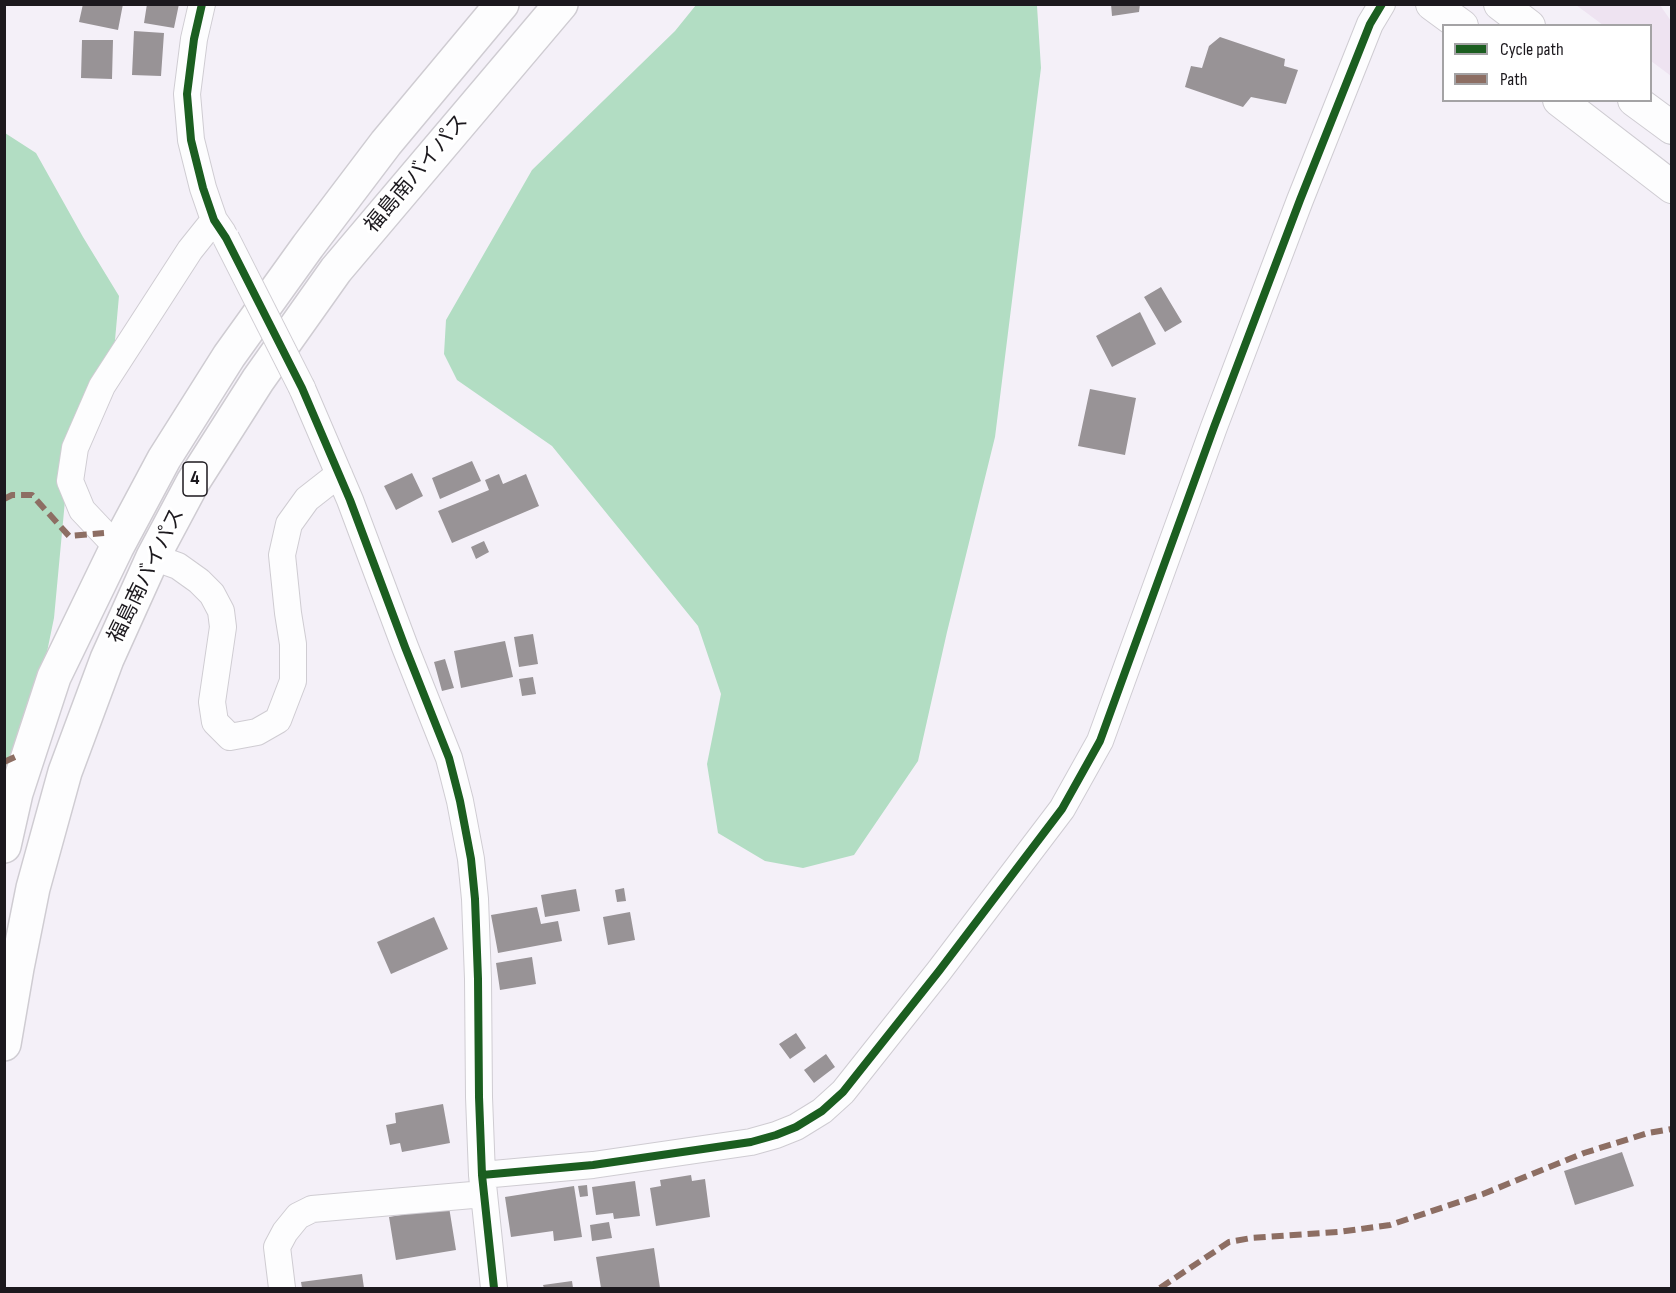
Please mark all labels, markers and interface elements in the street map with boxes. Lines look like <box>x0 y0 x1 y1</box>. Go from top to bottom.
legend <box>1442 24 1652 102</box>
text: Cycle path <box>1500 39 1564 60</box>
text: Path <box>1500 69 1528 90</box>
street label: 福島南バイパス <box>360 110 474 238</box>
road number: 4 <box>183 462 207 496</box>
street label: 福島南バイパス <box>103 504 191 648</box>

